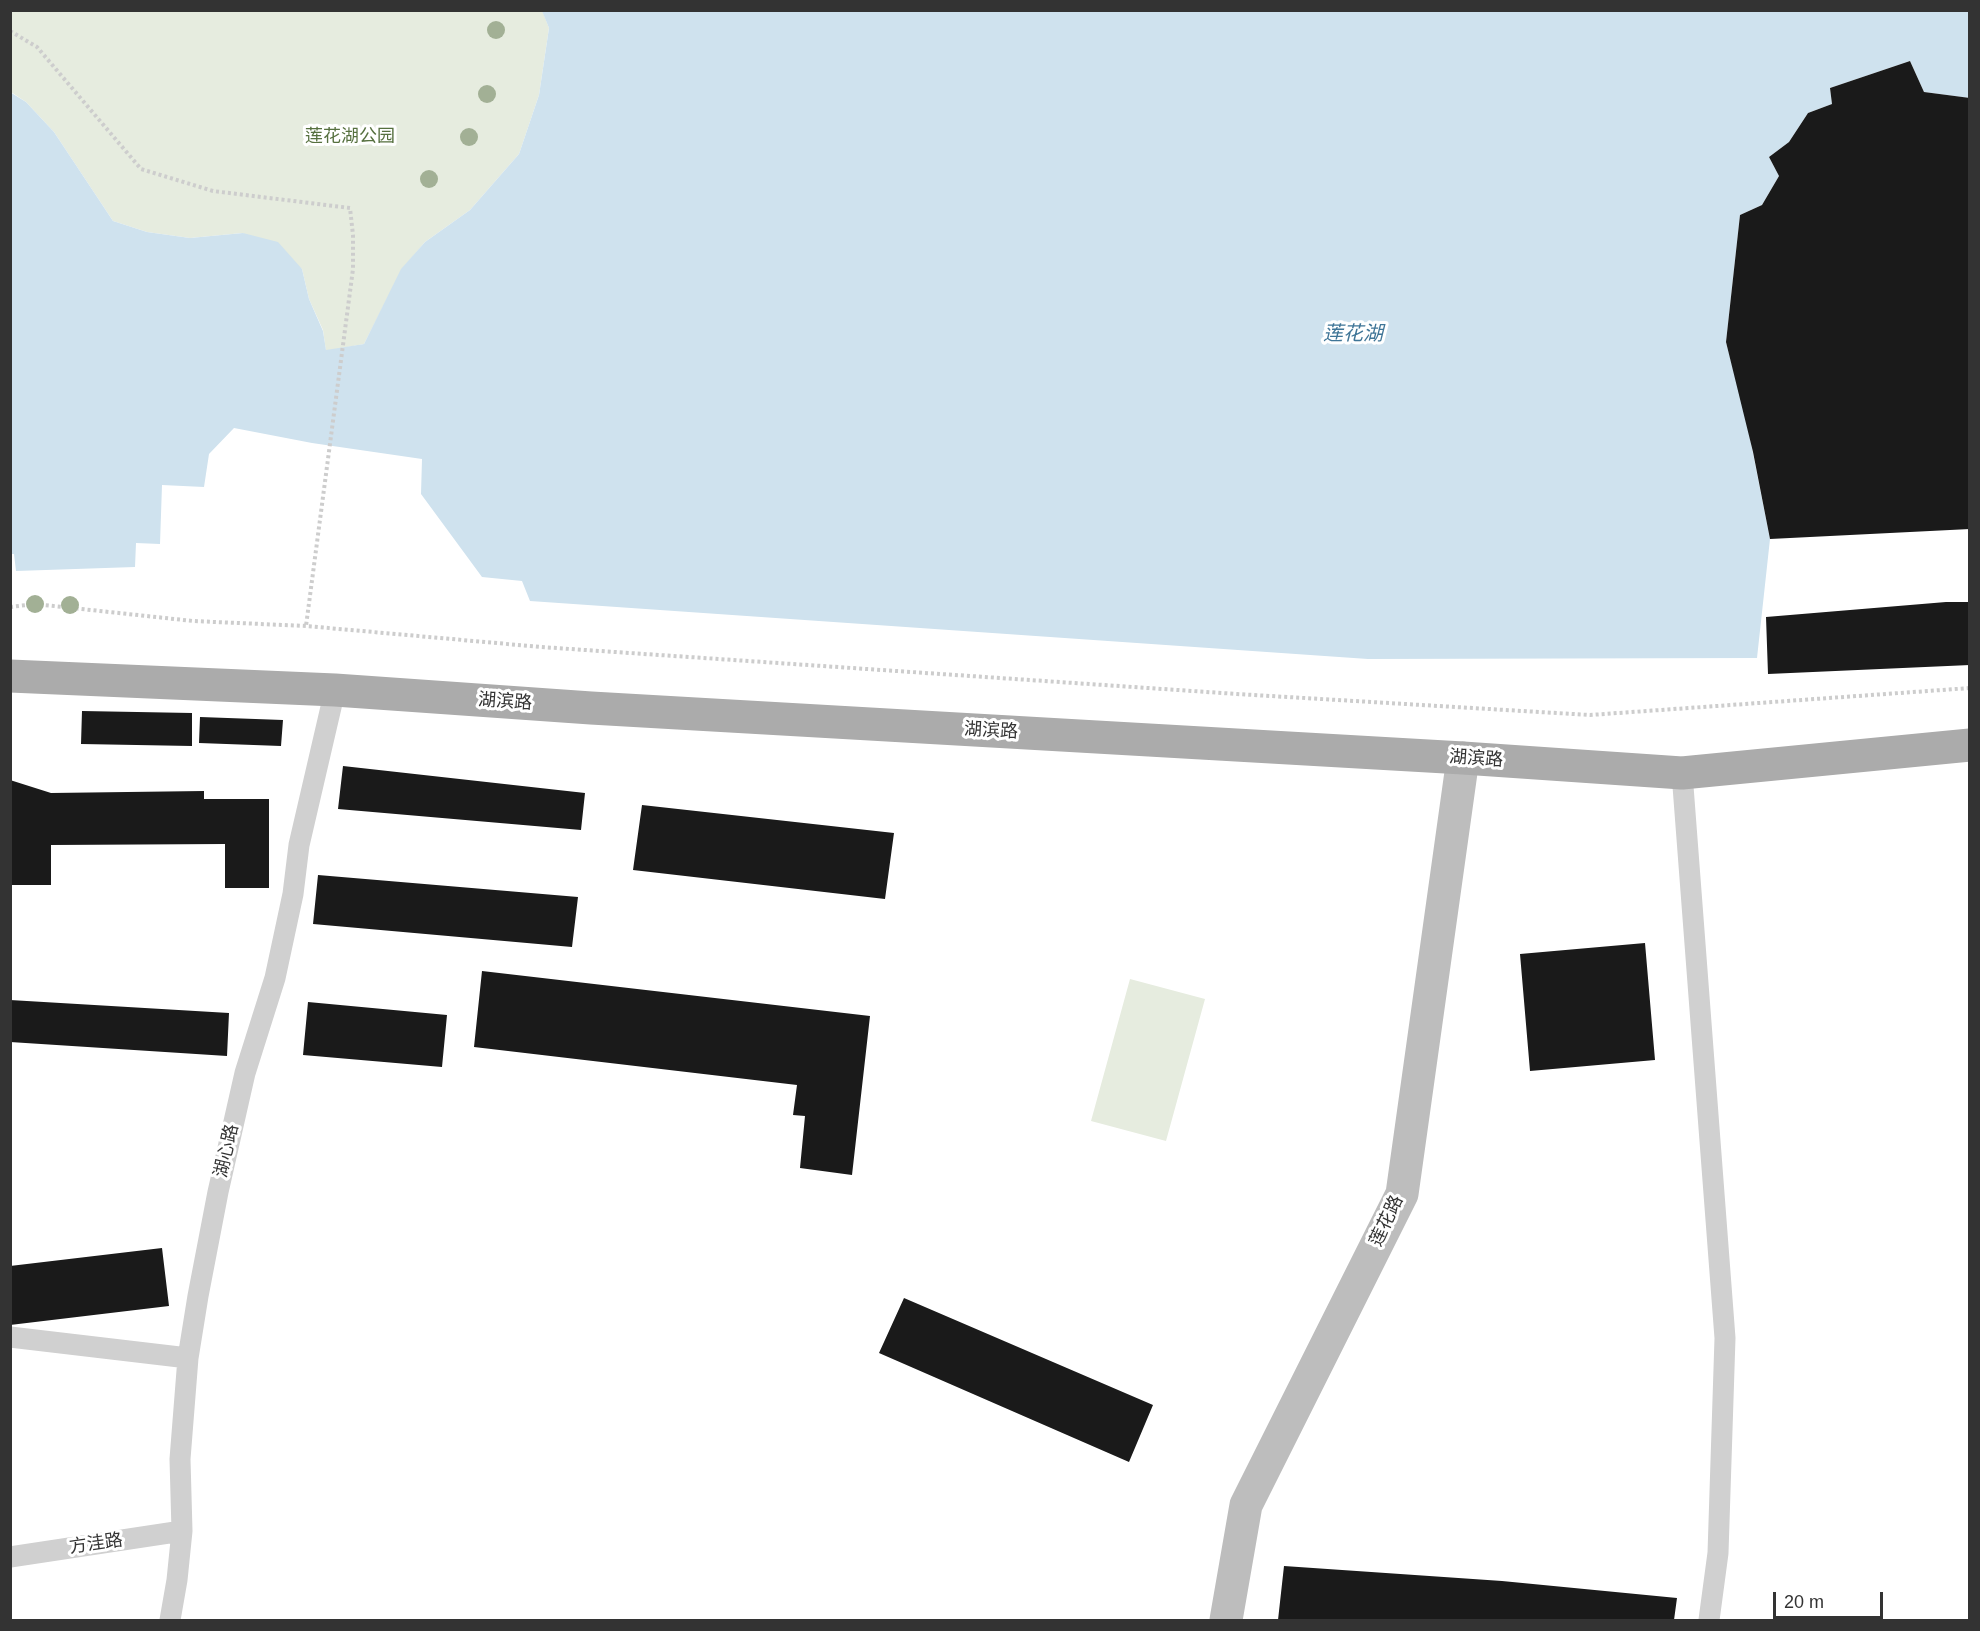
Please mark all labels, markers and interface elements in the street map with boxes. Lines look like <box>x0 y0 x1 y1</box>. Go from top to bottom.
park label: 莲花湖公园 <box>305 126 395 148</box>
water label: 莲花湖 <box>1323 322 1383 346</box>
street label: 湖滨路 <box>477 689 533 715</box>
street label: 湖滨路 <box>963 719 1019 743</box>
street label: 湖滨路 <box>1448 746 1504 772</box>
street label: 湖心路 <box>210 1122 244 1180</box>
street label: 莲花路 <box>1366 1192 1408 1250</box>
street label: 方洼路 <box>68 1530 124 1558</box>
scale bar <box>1776 1580 1886 1618</box>
text: 20 m <box>1784 1592 1824 1612</box>

